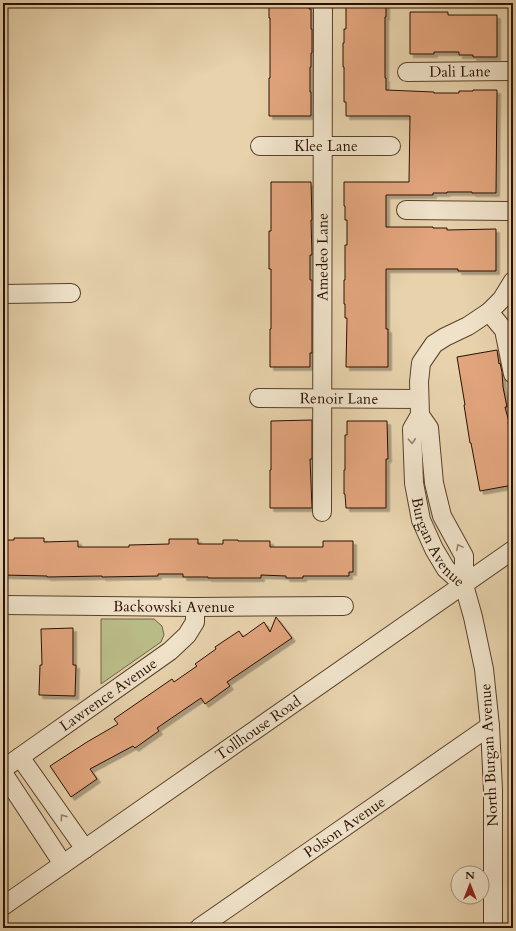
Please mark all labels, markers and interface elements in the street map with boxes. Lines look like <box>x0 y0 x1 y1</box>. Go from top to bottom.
street label: Dali Lane <box>429 61 491 82</box>
street label: Klee Lane <box>294 136 358 156</box>
street label: Amedeo Lane <box>312 213 333 301</box>
street label: Renoir Lane <box>300 388 378 409</box>
one-way arrow <box>408 438 417 444</box>
street label: Burgan Avenue <box>407 496 469 591</box>
one-way arrow <box>456 544 463 551</box>
street label: Backowski Avenue <box>113 596 235 617</box>
street label: Lawrence Avenue <box>56 653 161 736</box>
street label: North Burgan Avenue <box>475 683 503 827</box>
street label: Tollhouse Road <box>211 691 305 765</box>
street label: Polson Avenue <box>300 792 389 862</box>
one-way arrow <box>60 814 68 821</box>
north arrow <box>450 865 490 905</box>
text: N <box>465 868 475 883</box>

